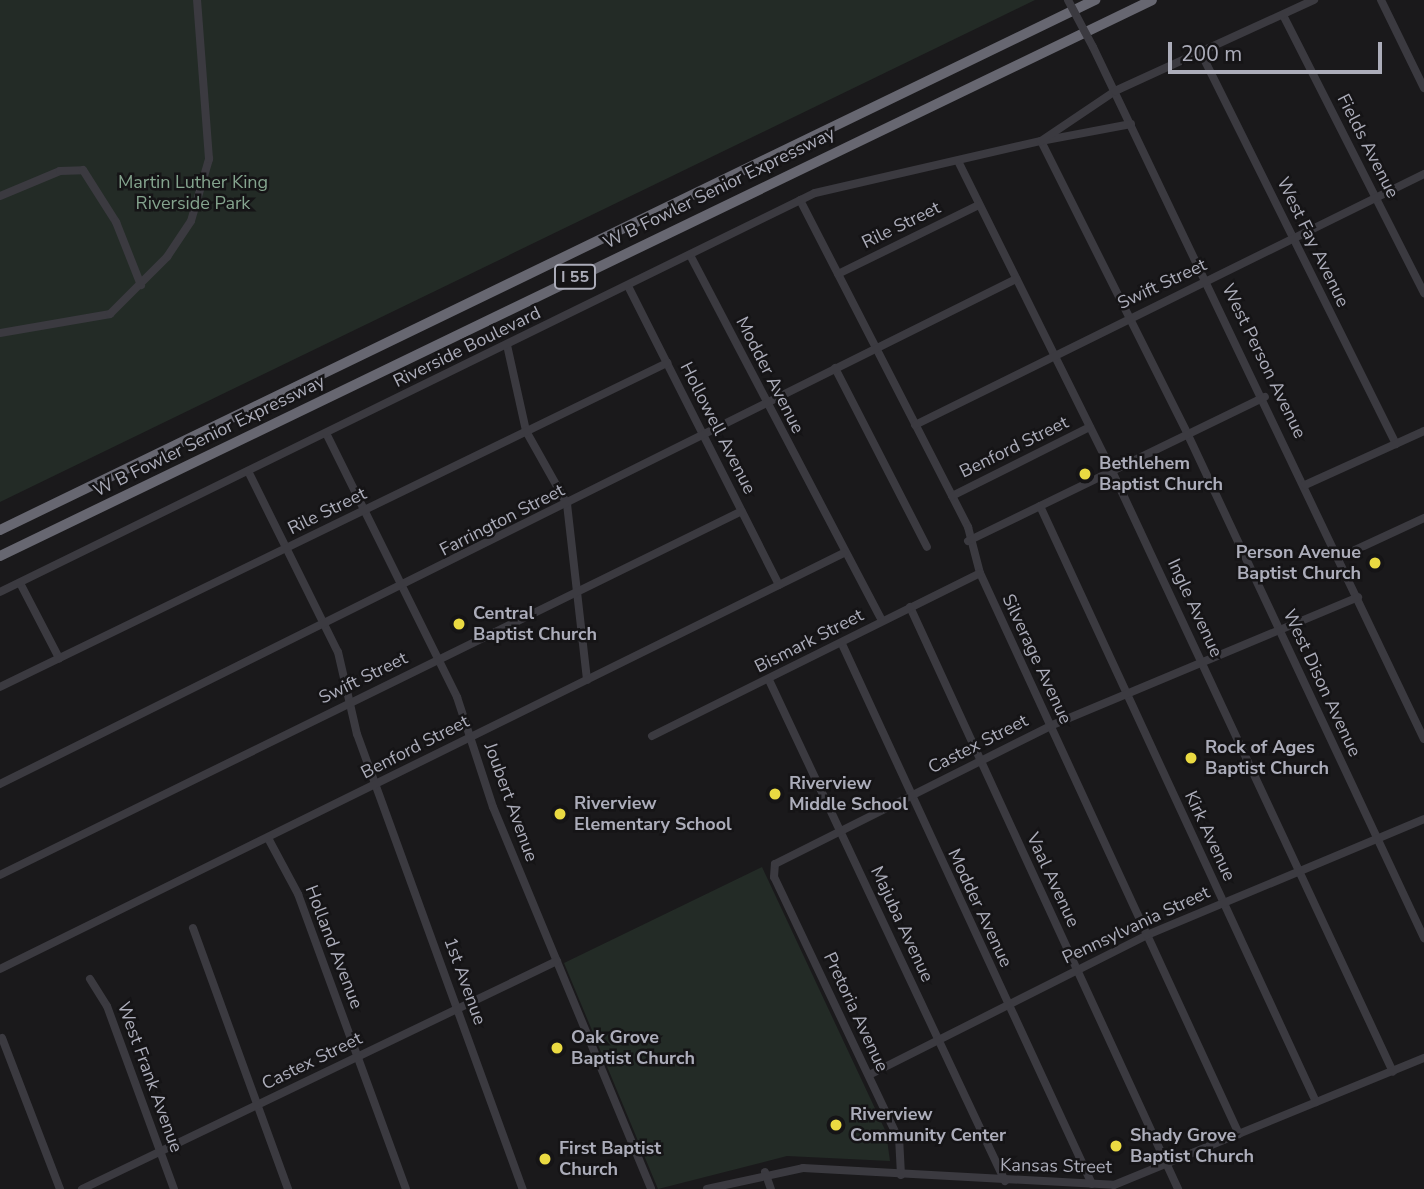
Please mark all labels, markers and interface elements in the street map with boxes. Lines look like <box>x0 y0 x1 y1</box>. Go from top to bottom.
scale bar <box>1172 28 1386 72</box>
text: 200 m <box>1181 40 1242 68</box>
street label: Fields Avenue <box>1333 90 1403 202</box>
street label: W B Fowler Senior Expressway <box>600 122 838 254</box>
park label: Martin Luther King Riverside Park <box>118 172 268 214</box>
street label: West Fay Avenue <box>1272 173 1354 311</box>
street label: Rile Street <box>858 197 944 253</box>
street label: Swift Street <box>1114 254 1210 314</box>
road number: I 55 <box>552 264 598 290</box>
street label: West Person Avenue <box>1217 280 1311 442</box>
street label: Riverside Boulevard <box>390 302 544 392</box>
street label: Modder Avenue <box>731 313 809 437</box>
street label: Hollowell Avenue <box>675 358 761 498</box>
street label: W B Fowler Senior Expressway <box>90 370 328 502</box>
street label: Benford Street <box>956 411 1072 483</box>
place label: Bethlehem Baptist Church <box>1099 453 1223 496</box>
marker: Bethlehem Baptist Church <box>1077 466 1093 482</box>
street label: Farrington Street <box>436 479 568 561</box>
street label: Rile Street <box>284 483 370 539</box>
place label: Person Avenue Baptist Church <box>1236 542 1361 584</box>
street label: Ingle Avenue <box>1163 555 1227 661</box>
marker: Person Avenue Baptist Church <box>1367 555 1383 571</box>
street label: Silverage Avenue <box>997 591 1077 727</box>
place label: Central Baptist Church <box>473 603 597 646</box>
street label: Bismark Street <box>751 604 867 678</box>
street label: West Dison Avenue <box>1278 606 1366 760</box>
marker: Central Baptist Church <box>451 616 467 632</box>
street label: Swift Street <box>315 647 411 709</box>
street label: Castex Street <box>925 710 1031 778</box>
street label: Benford Street <box>357 711 473 783</box>
place label: Rock of Ages Baptist Church <box>1205 737 1329 780</box>
street label: Joubert Avenue <box>479 740 543 864</box>
marker: Rock of Ages Baptist Church <box>1183 750 1199 766</box>
place label: Riverview Middle School <box>789 773 908 816</box>
marker: Riverview Middle School <box>767 786 783 802</box>
street label: Kirk Avenue <box>1180 788 1240 884</box>
place label: Riverview Elementary School <box>574 793 732 836</box>
marker: Riverview Elementary School <box>552 806 568 822</box>
street label: Vaal Avenue <box>1022 829 1084 931</box>
street label: Modder Avenue <box>943 845 1017 971</box>
street label: Majuba Avenue <box>866 863 938 985</box>
street label: Pennsylvania Street <box>1059 881 1213 969</box>
street label: Holland Avenue <box>301 882 367 1012</box>
street label: 1st Avenue <box>439 934 491 1028</box>
street label: Pretoria Avenue <box>819 949 893 1075</box>
street label: West Frank Avenue <box>113 999 187 1155</box>
street label: Castex Street <box>258 1027 366 1095</box>
place label: Oak Grove Baptist Church <box>571 1027 695 1070</box>
marker: Oak Grove Baptist Church <box>549 1040 565 1056</box>
place label: Riverview Community Center <box>850 1104 1006 1146</box>
marker: Riverview Community Center <box>828 1117 844 1133</box>
place label: Shady Grove Baptist Church <box>1130 1125 1254 1168</box>
place label: First Baptist Church <box>559 1138 661 1180</box>
marker: Shady Grove Baptist Church <box>1108 1138 1124 1154</box>
marker: First Baptist Church <box>537 1151 553 1167</box>
street label: Kansas Street <box>1000 1154 1112 1178</box>

